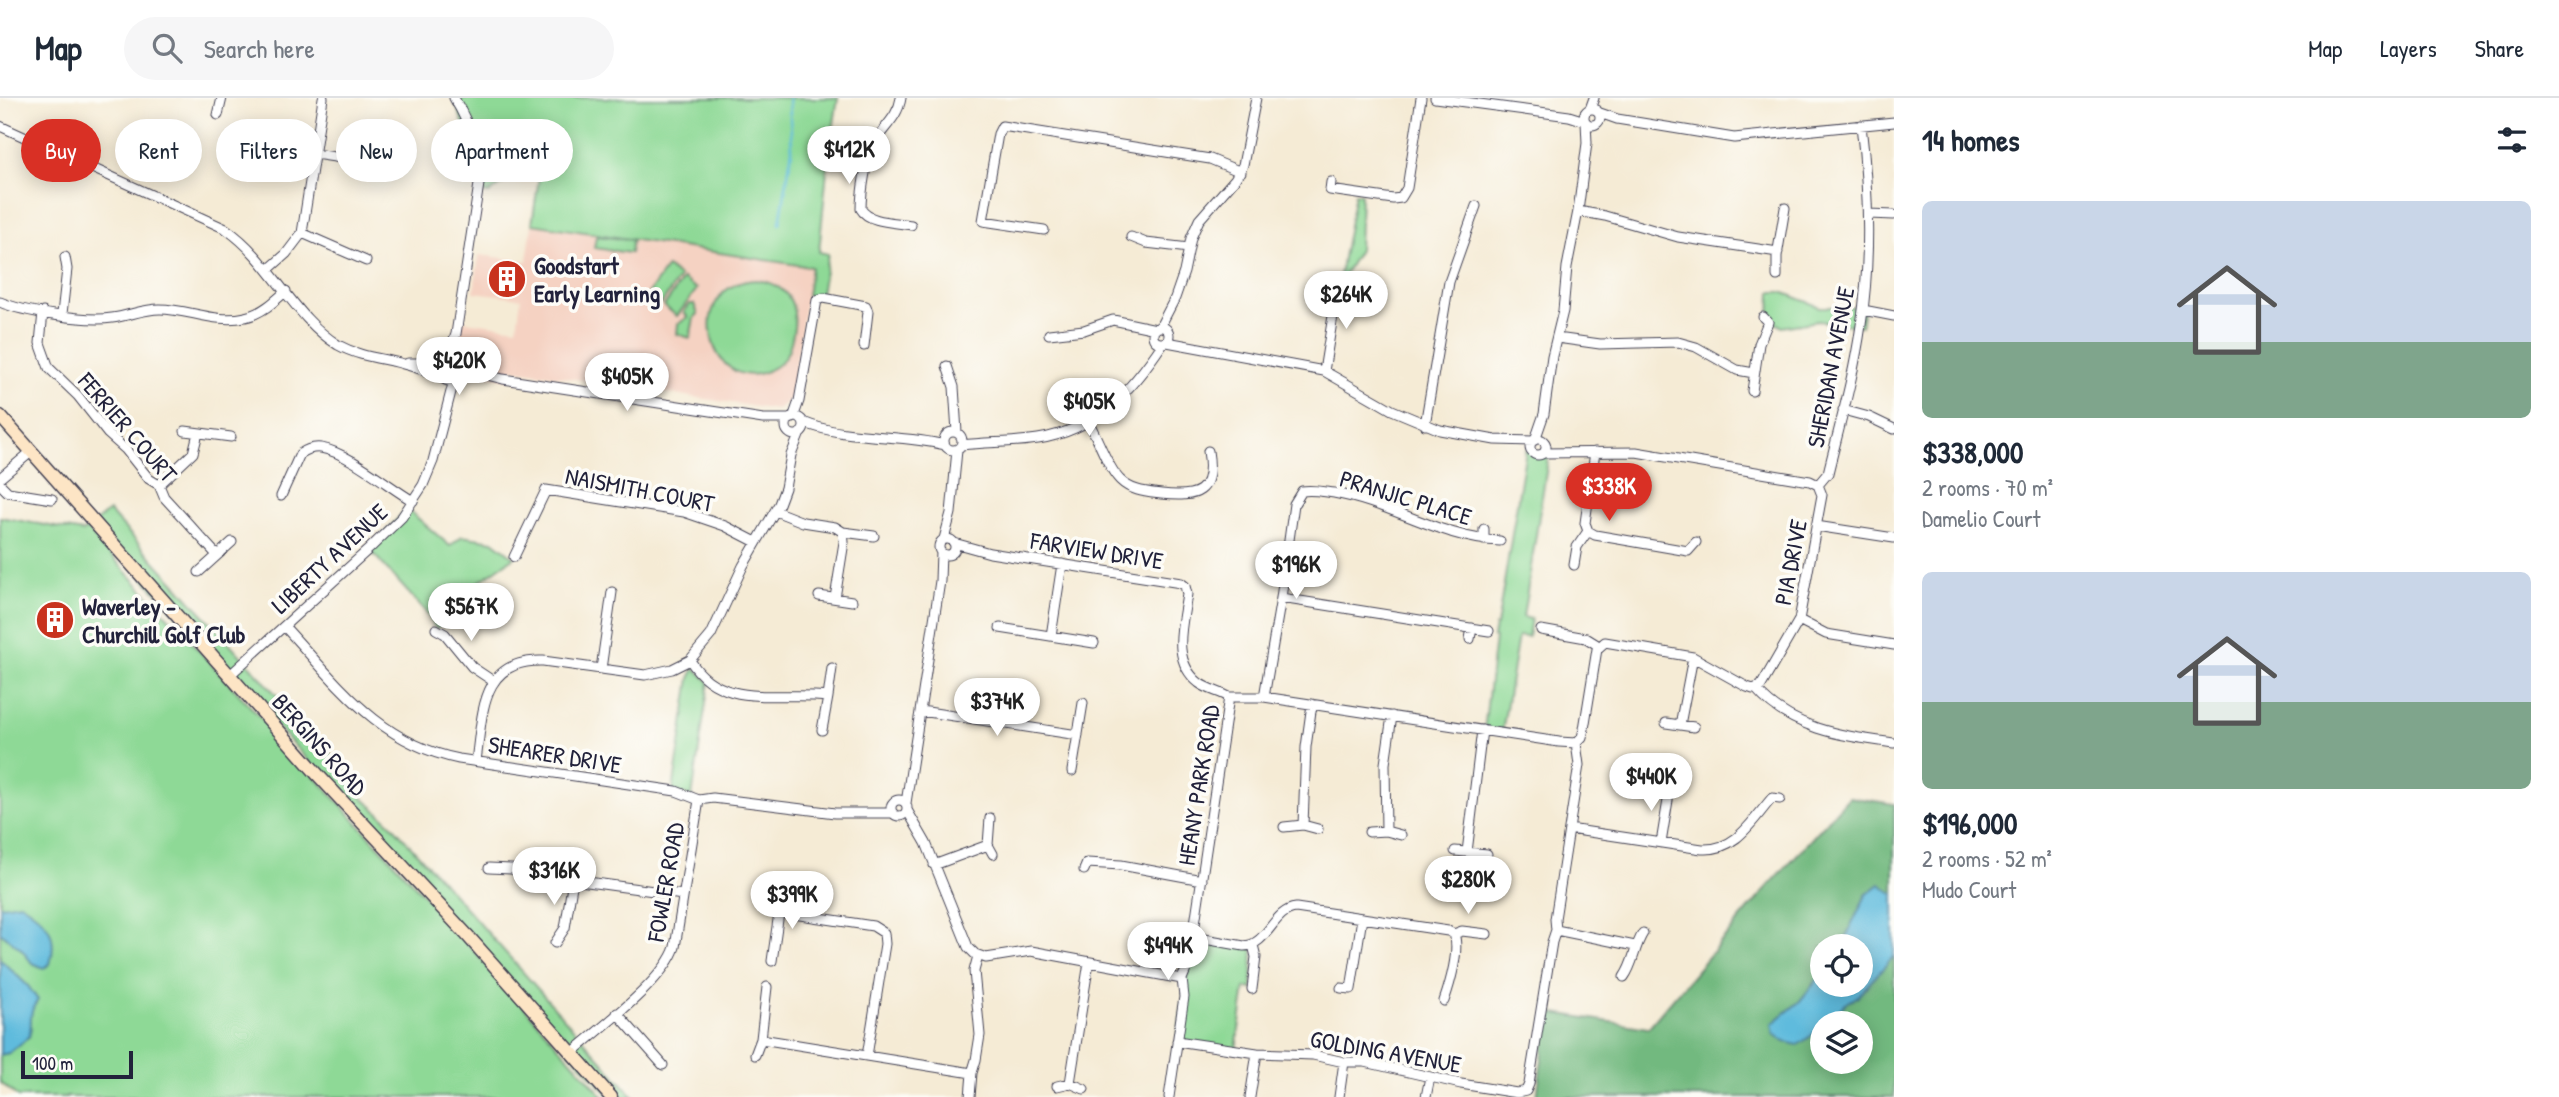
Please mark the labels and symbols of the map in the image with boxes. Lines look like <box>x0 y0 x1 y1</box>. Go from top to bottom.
pin: $412K <box>800 126 898 186</box>
place label: Goodstart Early Learning <box>534 249 661 310</box>
building icon: Goodstart Early Learning <box>486 258 528 300</box>
pin: $264K <box>1297 272 1395 331</box>
street label: SHERIDAN AVENUE <box>1799 283 1861 450</box>
pin: $420K <box>410 338 508 397</box>
pin: $405K <box>578 354 676 413</box>
street label: FERRIER COURT <box>71 364 185 489</box>
pin: $405K <box>1040 378 1138 438</box>
street label: NAISMITH COURT <box>563 459 718 519</box>
street label: PRANJIC PLACE <box>1336 462 1476 532</box>
pin: $338K <box>1560 464 1658 523</box>
street label: LIBERTY AVENUE <box>264 496 394 620</box>
street label: PIA DRIVE <box>1766 516 1814 607</box>
street label: FARVIEW DRIVE <box>1027 524 1166 576</box>
pin: $196K <box>1247 542 1345 601</box>
pin: $567K <box>422 584 520 643</box>
place label: Waverley - Churchill Golf Club <box>82 590 246 650</box>
building icon: Waverley - Churchill Golf Club <box>34 599 76 641</box>
pin: $374K <box>948 678 1046 738</box>
street label: BERGINS ROAD <box>265 686 375 803</box>
street label: HEANY PARK ROAD <box>1170 702 1227 868</box>
street label: SHEARER DRIVE <box>486 728 624 780</box>
pin: $440K <box>1602 754 1700 813</box>
street label: FOWLER ROAD <box>639 819 691 945</box>
pin: $316K <box>505 848 603 907</box>
pin: $280K <box>1419 856 1517 916</box>
pin: $399K <box>743 872 841 931</box>
pin: $494K <box>1119 922 1217 982</box>
street label: GOLDING AVENUE <box>1308 1022 1465 1080</box>
scale bar <box>21 1048 133 1080</box>

